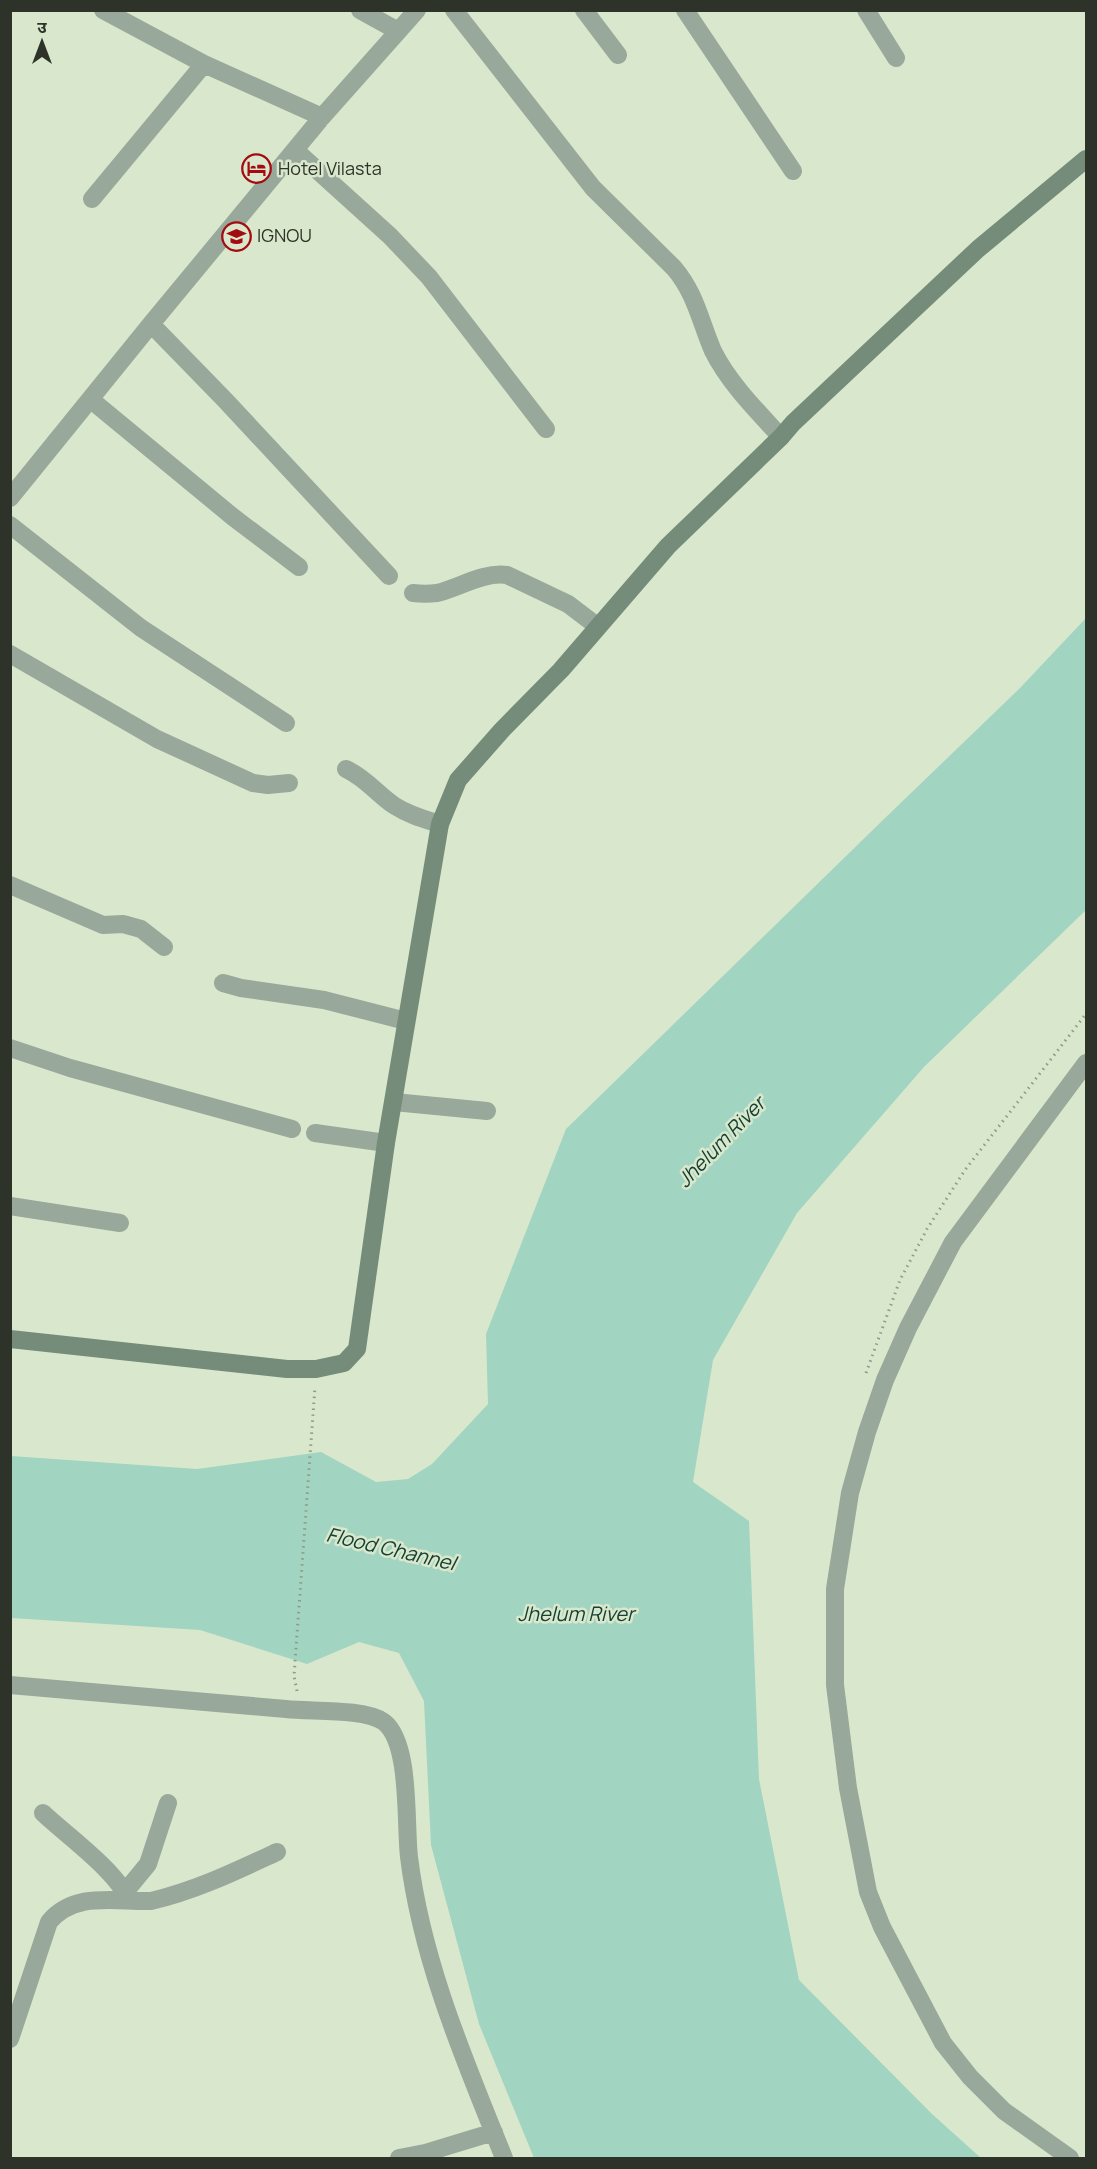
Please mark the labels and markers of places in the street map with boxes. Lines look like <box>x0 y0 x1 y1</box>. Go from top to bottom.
hotel icon: Hotel Vilasta <box>241 153 273 185</box>
place label: Hotel Vilasta <box>278 156 382 180</box>
school or university icon: IGNOU <box>220 220 252 252</box>
place label: IGNOU <box>257 223 312 247</box>

